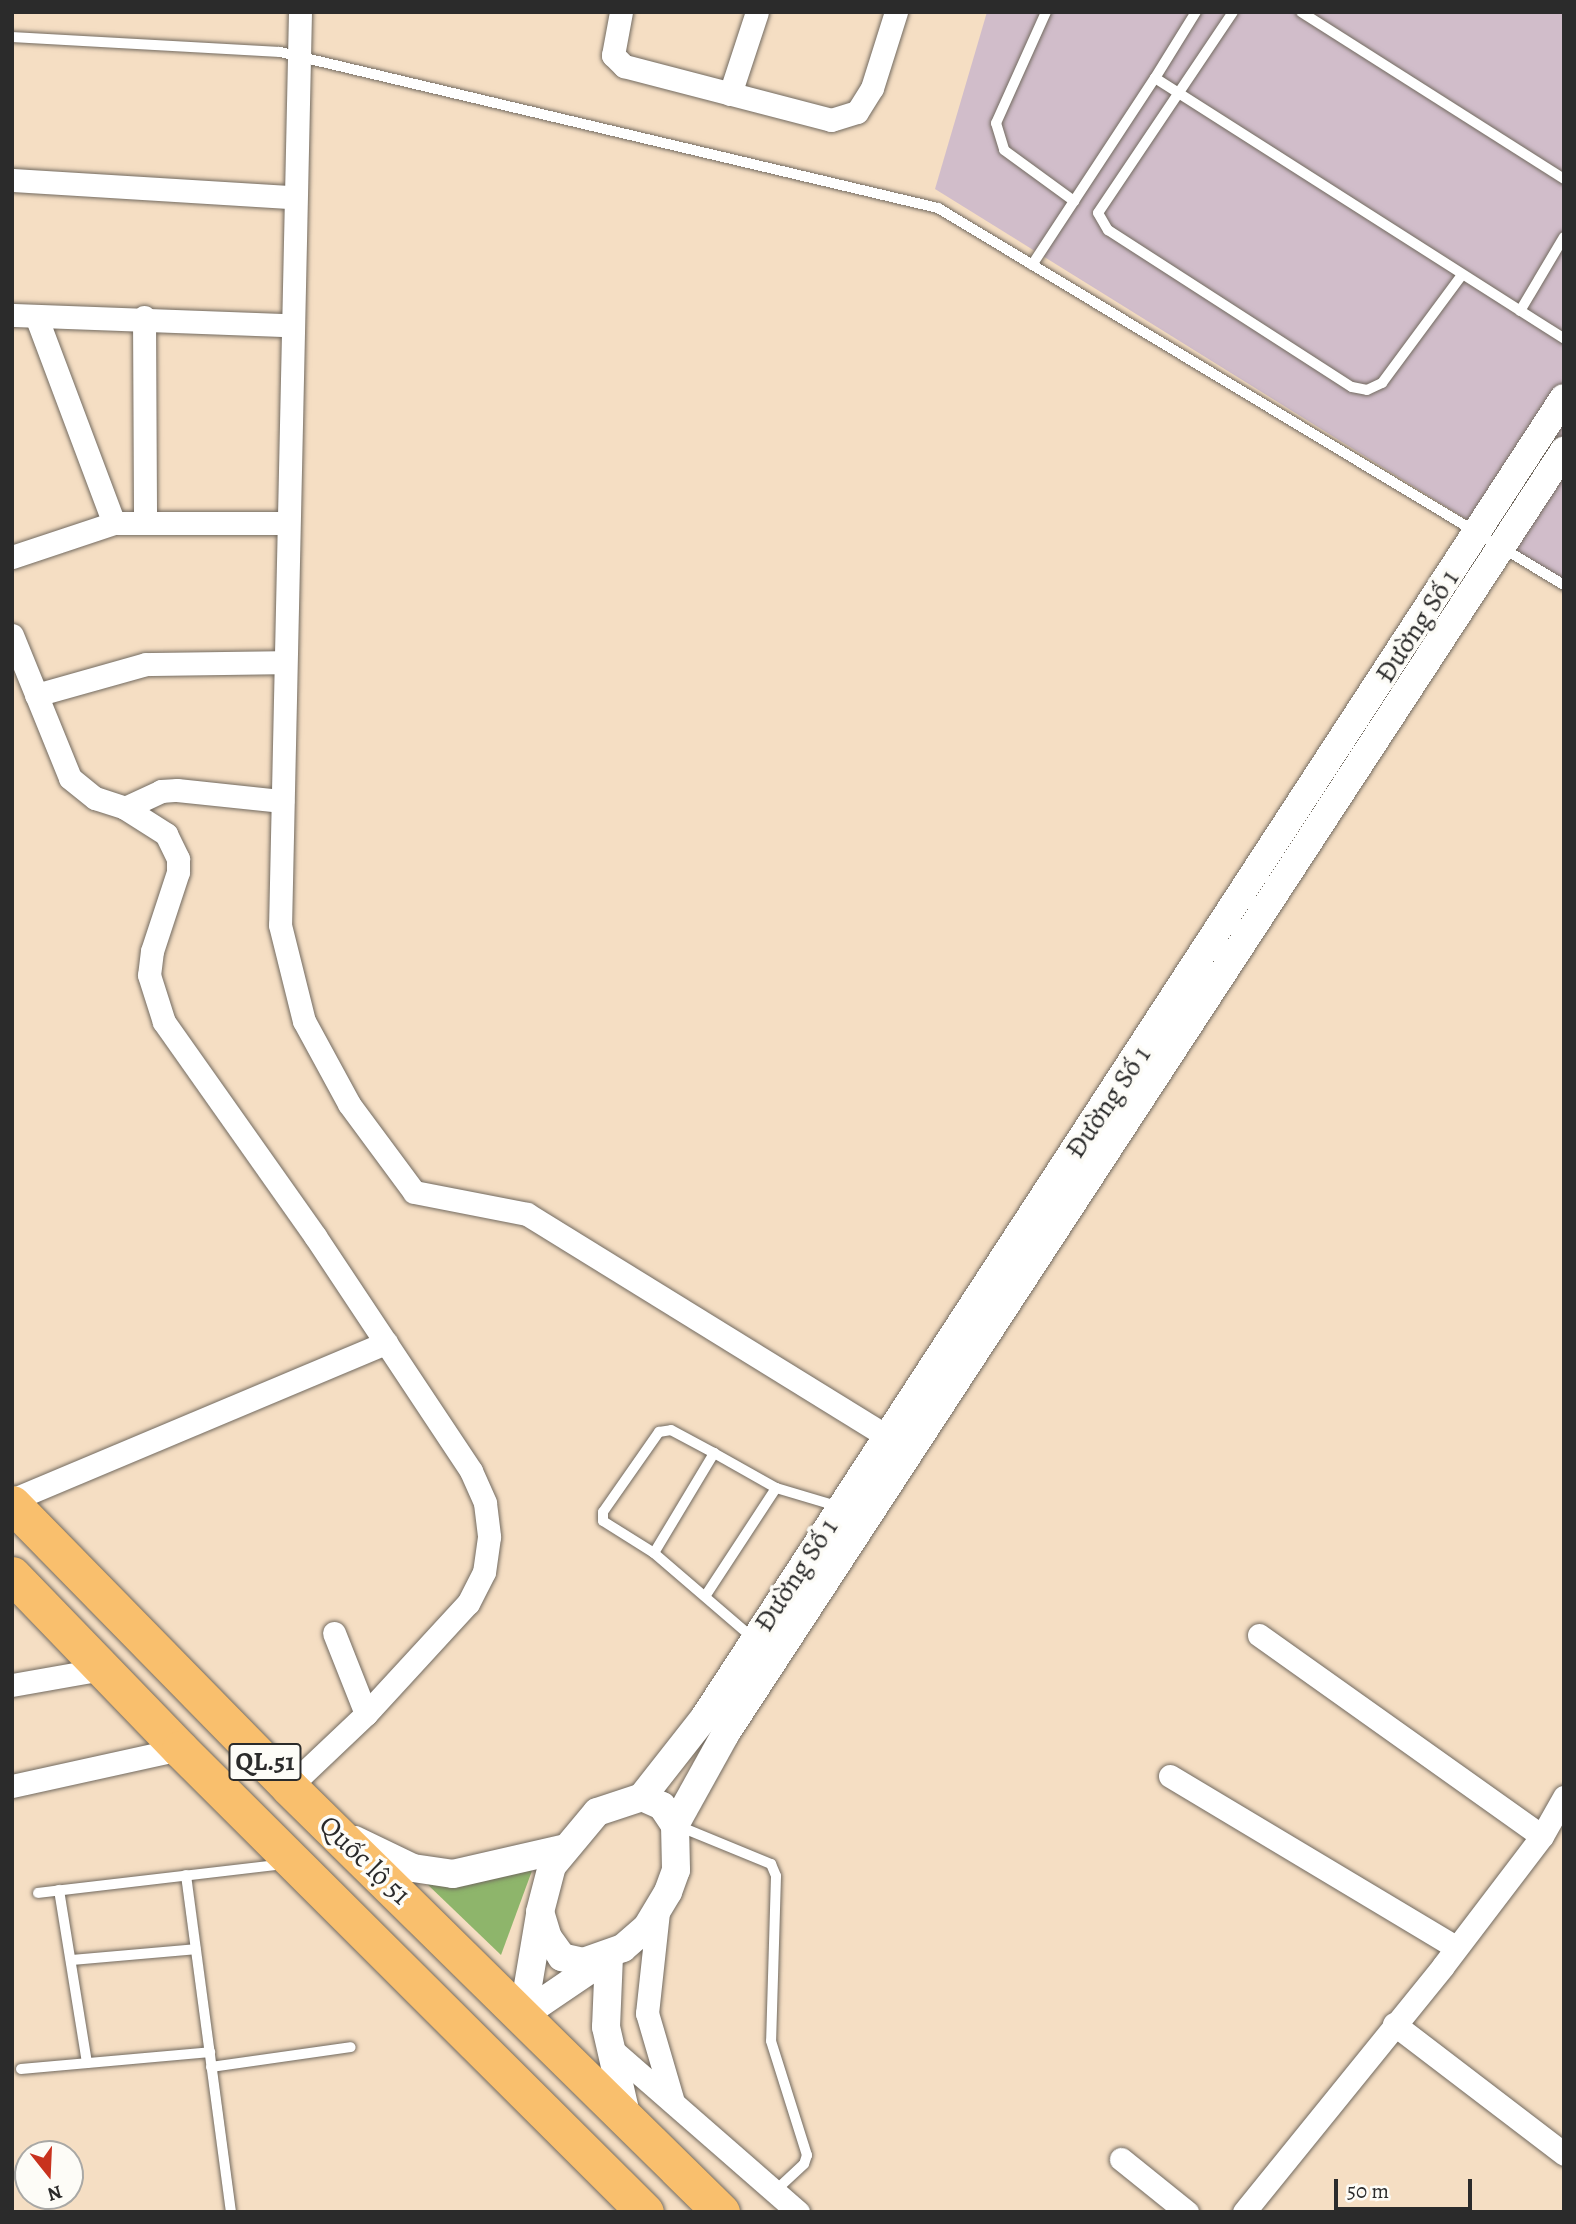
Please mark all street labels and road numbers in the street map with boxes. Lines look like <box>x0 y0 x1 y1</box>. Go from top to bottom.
street label: Đường Số 1 <box>1368 563 1466 689</box>
street label: Đường Số 1 <box>1058 1039 1158 1165</box>
street label: Đường Số 1 <box>747 1512 845 1638</box>
road number: QL.51 <box>228 1740 302 1784</box>
street label: Quốc lộ 51 <box>312 1808 418 1912</box>

